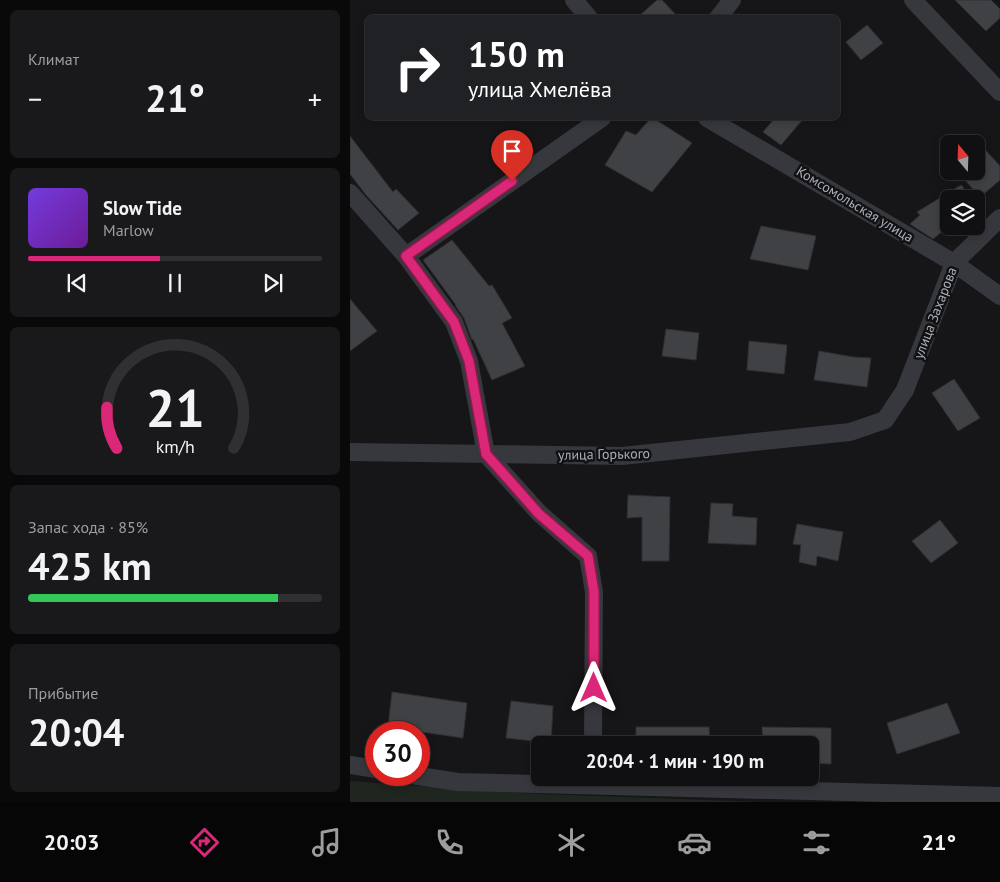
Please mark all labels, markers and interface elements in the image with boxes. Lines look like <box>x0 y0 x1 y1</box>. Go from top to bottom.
text: 150 m <box>468 31 565 77</box>
icon: right <box>385 35 450 100</box>
text: Климат <box>28 49 79 69</box>
text: 21° <box>145 73 205 122</box>
text: улица Хмелёва <box>468 75 612 103</box>
text: − <box>28 80 42 117</box>
text: + <box>308 80 322 117</box>
pin <box>491 130 533 181</box>
north arrow <box>940 135 985 180</box>
map controls <box>940 135 985 235</box>
icon: arrive <box>498 137 526 165</box>
street label: Комсомольская улица <box>793 162 917 246</box>
button: layers <box>940 190 985 235</box>
text: Slow Tide <box>103 196 182 220</box>
text: Marlow <box>103 220 154 240</box>
street label: улица Захарова <box>909 264 961 362</box>
icon: previous <box>63 269 91 297</box>
icon: pause <box>161 269 189 297</box>
icon: next <box>259 269 287 297</box>
text: 21 <box>146 374 204 441</box>
text: km/h <box>155 435 195 458</box>
street label: улица Горького <box>558 444 650 464</box>
text: Запас хода · 85% <box>28 517 148 537</box>
text: 425 km <box>28 541 152 590</box>
position arrow <box>567 661 619 713</box>
text: Прибытие <box>28 683 98 703</box>
text: 20:04 <box>28 707 124 756</box>
speed limit sign: 30 <box>365 721 430 786</box>
text: 20:04 · 1 мин · 190 m <box>586 749 764 773</box>
icon: directions <box>187 825 222 860</box>
icon: music <box>309 825 344 860</box>
icon: phone <box>432 825 467 860</box>
icon: climate <box>554 825 589 860</box>
icon: car <box>677 825 712 860</box>
icon: filters <box>799 825 834 860</box>
text: 20:03 <box>44 828 100 856</box>
text: 21° <box>922 828 956 856</box>

